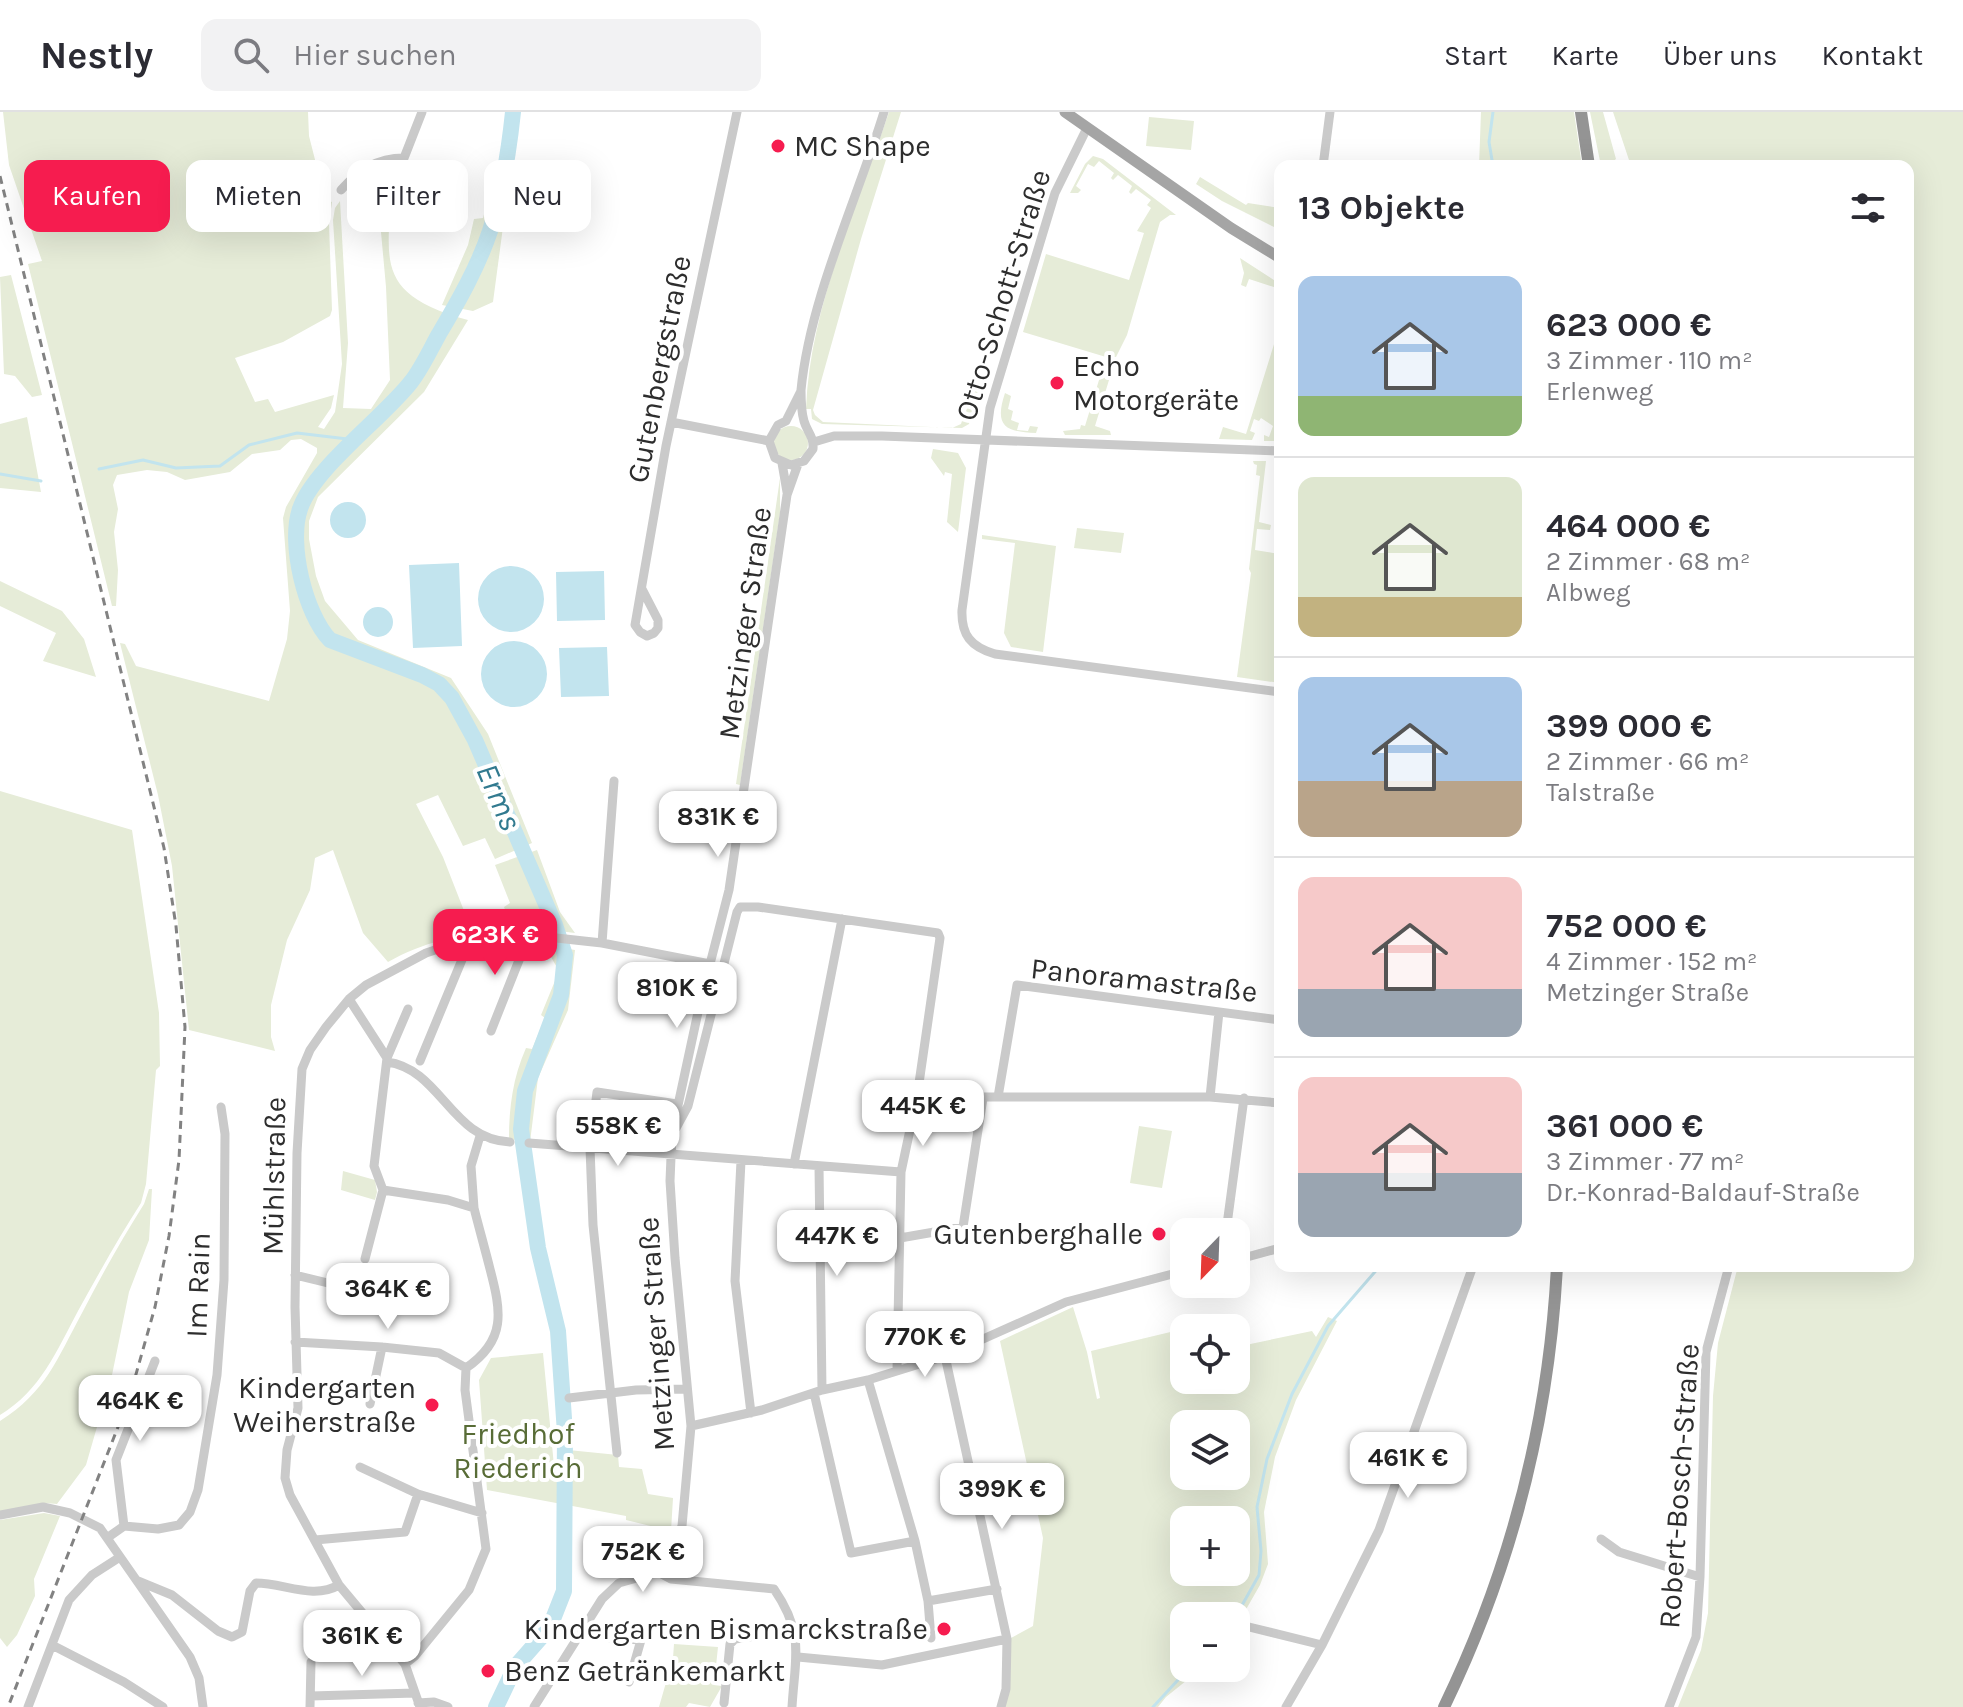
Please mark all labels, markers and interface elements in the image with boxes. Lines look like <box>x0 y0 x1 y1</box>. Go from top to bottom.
search box <box>201 19 761 91</box>
text: Nestly <box>40 33 153 78</box>
icon: search <box>229 33 273 77</box>
text: Hier suchen <box>293 37 457 73</box>
text: Start <box>1444 39 1507 72</box>
text: Karte <box>1551 39 1619 72</box>
text: Über uns <box>1663 39 1778 72</box>
text: Kontakt <box>1822 39 1923 72</box>
place label: MC Shape <box>794 128 931 164</box>
marker: MC Shape <box>769 137 787 155</box>
chip: Kaufen <box>24 160 170 232</box>
chip: Mieten <box>186 160 331 232</box>
chip: Filter <box>347 160 468 232</box>
chip: Neu <box>484 160 591 232</box>
street label: Otto-Schott-Straße <box>948 165 1058 425</box>
icon: filters <box>1846 186 1890 230</box>
text: 13 Objekte <box>1298 188 1465 228</box>
street label: Gutenbergstraße <box>619 252 699 486</box>
text: 623 000 € <box>1546 305 1712 345</box>
icon: home <box>1362 308 1458 404</box>
text: 3 Zimmer · 110 m² <box>1546 345 1753 376</box>
place label: Echo Motorgeräte <box>1073 348 1239 418</box>
marker: Echo Motorgeräte <box>1048 374 1066 392</box>
text: Erlenweg <box>1546 376 1653 407</box>
street label: Metzinger Straße <box>711 504 779 742</box>
text: 464 000 € <box>1546 506 1710 546</box>
icon: home <box>1362 509 1458 605</box>
text: 2 Zimmer · 68 m² <box>1546 546 1751 577</box>
text: Albweg <box>1546 577 1631 608</box>
text: 399 000 € <box>1546 706 1712 746</box>
icon: home <box>1362 709 1458 805</box>
text: 2 Zimmer · 66 m² <box>1546 746 1749 777</box>
water label: Erms <box>468 758 530 836</box>
text: Talstraße <box>1546 777 1655 808</box>
pin: 831K € <box>653 791 783 859</box>
text: 831K € <box>677 801 759 832</box>
text: 752 000 € <box>1546 906 1707 946</box>
pin: 623K € <box>430 909 560 977</box>
icon: home <box>1362 909 1458 1005</box>
text: 623K € <box>451 919 539 950</box>
text: 4 Zimmer · 152 m² <box>1546 946 1757 977</box>
street label: Panoramastraße <box>1029 950 1259 1010</box>
pin: 810K € <box>612 962 742 1030</box>
text: 810K € <box>636 972 718 1003</box>
text: Metzinger Straße <box>1546 977 1749 1008</box>
pin: 445K € <box>858 1080 988 1148</box>
text: 445K € <box>880 1090 966 1121</box>
street label: Mühlstraße <box>255 1097 293 1255</box>
pin: 558K € <box>553 1100 683 1168</box>
text: 361 000 € <box>1546 1106 1703 1146</box>
icon: home <box>1362 1109 1458 1205</box>
text: 558K € <box>574 1110 662 1141</box>
text: 3 Zimmer · 77 m² <box>1546 1146 1744 1177</box>
text: Dr.-Konrad-Baldauf-Straße <box>1546 1177 1860 1208</box>
pin: 447K € <box>772 1210 902 1278</box>
street label: Metzinger Straße <box>630 1216 682 1452</box>
place label: Gutenberghalle <box>933 1216 1143 1252</box>
north arrow <box>1170 1218 1250 1298</box>
map controls <box>1170 1218 1250 1682</box>
text: 447K € <box>795 1220 879 1251</box>
marker: Gutenberghalle <box>1150 1225 1168 1243</box>
street label: Im Rain <box>178 1232 218 1338</box>
pin: 364K € <box>323 1263 453 1331</box>
text: 364K € <box>344 1273 432 1304</box>
pin: 770K € <box>860 1311 990 1379</box>
button: locate <box>1170 1314 1250 1394</box>
text: 770K € <box>884 1321 966 1352</box>
street label: Robert-Bosch-Straße <box>1651 1342 1707 1630</box>
place label: Kindergarten Weiherstraße <box>233 1370 416 1440</box>
pin: 464K € <box>75 1375 205 1443</box>
text: 464K € <box>97 1385 183 1416</box>
marker: Kindergarten Weiherstraße <box>423 1396 441 1414</box>
button: layers <box>1170 1410 1250 1490</box>
park label: Friedhof Riederich <box>453 1416 583 1486</box>
pin: 461K € <box>1343 1432 1473 1500</box>
text: 461K € <box>1368 1442 1448 1473</box>
pin: 399K € <box>937 1463 1067 1531</box>
text: 399K € <box>958 1473 1046 1504</box>
button: + <box>1170 1506 1250 1586</box>
pin: 752K € <box>578 1526 708 1594</box>
text: 752K € <box>601 1536 685 1567</box>
button: − <box>1170 1602 1250 1682</box>
pin: 361K € <box>297 1610 427 1678</box>
place label: Kindergarten Bismarckstraße <box>524 1611 928 1647</box>
text: 361K € <box>321 1620 403 1651</box>
marker: Kindergarten Bismarckstraße <box>935 1620 953 1638</box>
place label: Benz Getränkemarkt <box>504 1653 785 1689</box>
marker: Benz Getränkemarkt <box>479 1662 497 1680</box>

